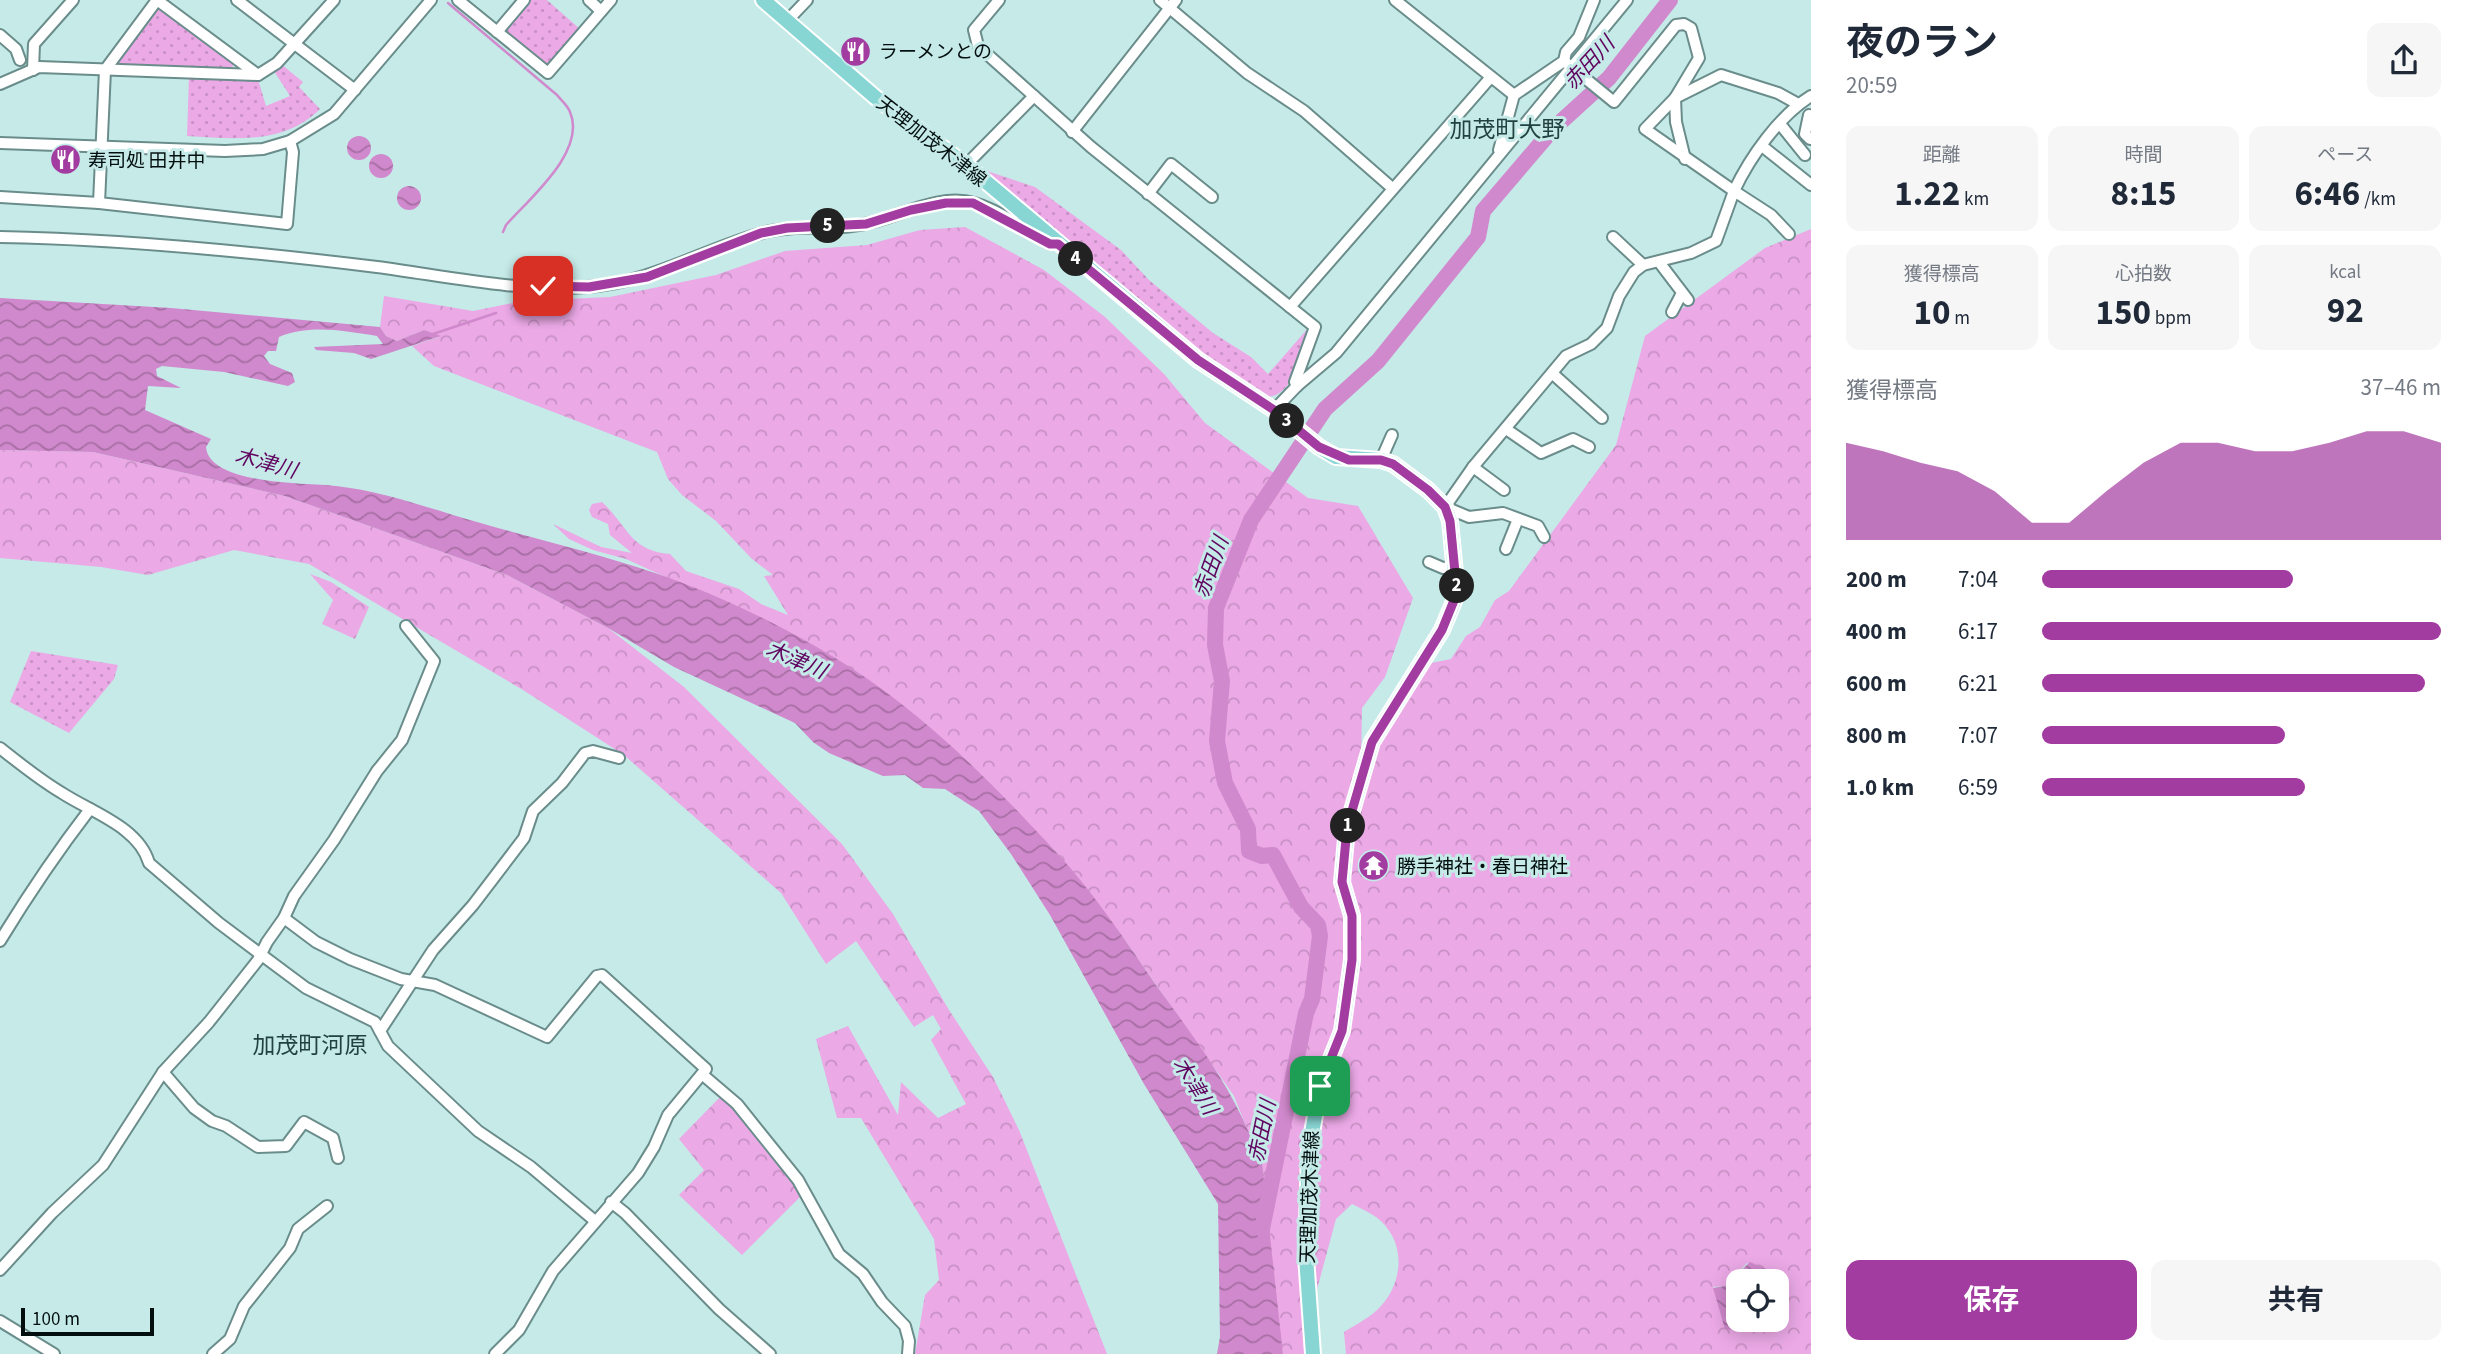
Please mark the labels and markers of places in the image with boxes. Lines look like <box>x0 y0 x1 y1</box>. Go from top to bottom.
restaurant icon: ラーメンとの <box>839 34 873 68</box>
place label: ラーメンとの <box>879 39 992 66</box>
restaurant icon: 寿司処 田井中 <box>48 143 82 177</box>
place label: 寿司処 田井中 <box>88 148 206 175</box>
pin: 5 <box>810 208 846 244</box>
pin: 4 <box>1058 242 1094 276</box>
pin <box>513 256 573 316</box>
pin: 3 <box>1270 404 1304 438</box>
pin: 2 <box>1440 568 1474 604</box>
pin: 1 <box>1330 808 1366 844</box>
temple icon: 勝手神社・春日神社 <box>1357 849 1391 883</box>
place label: 勝手神社・春日神社 <box>1397 854 1568 881</box>
pin <box>1290 1056 1350 1116</box>

